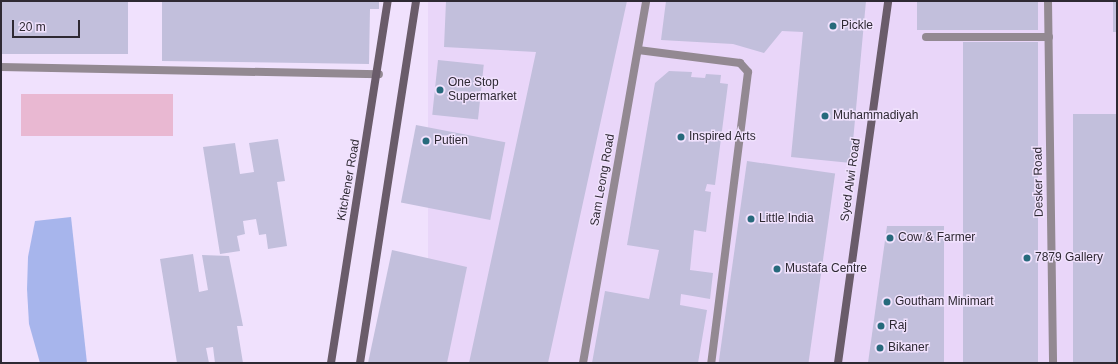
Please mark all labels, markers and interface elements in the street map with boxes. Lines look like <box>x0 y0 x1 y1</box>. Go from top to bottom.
scale bar <box>14 12 82 38</box>
place label: Pickle <box>841 19 873 33</box>
text: 20 m <box>19 20 46 34</box>
marker: Pickle <box>828 21 838 31</box>
place label: One Stop Supermarket <box>448 76 517 104</box>
marker: One Stop Supermarket <box>435 85 445 95</box>
place label: Muhammadiyah <box>833 109 918 123</box>
marker: Muhammadiyah <box>820 111 830 121</box>
place label: Inspired Arts <box>689 130 756 144</box>
marker: Inspired Arts <box>676 132 686 142</box>
street label: Sam Leong Road <box>588 133 618 227</box>
place label: Putien <box>434 134 468 148</box>
marker: Putien <box>421 136 431 146</box>
street label: Syed Alwi Road <box>838 137 864 223</box>
street label: Kitchener Road <box>335 138 363 222</box>
street label: Desker Road <box>1031 147 1047 217</box>
place label: Little India <box>759 212 814 226</box>
marker: Little India <box>746 214 756 224</box>
place label: Cow & Farmer <box>898 231 975 245</box>
marker: Cow & Farmer <box>885 233 895 243</box>
place label: 7879 Gallery <box>1035 251 1103 265</box>
marker: 7879 Gallery <box>1022 253 1032 263</box>
place label: Mustafa Centre <box>785 262 867 276</box>
marker: Mustafa Centre <box>772 264 782 274</box>
place label: Goutham Minimart <box>895 295 994 309</box>
marker: Goutham Minimart <box>882 297 892 307</box>
place label: Raj <box>889 319 907 333</box>
marker: Raj <box>876 321 886 331</box>
place label: Bikaner <box>888 341 929 355</box>
marker: Bikaner <box>875 343 885 353</box>

